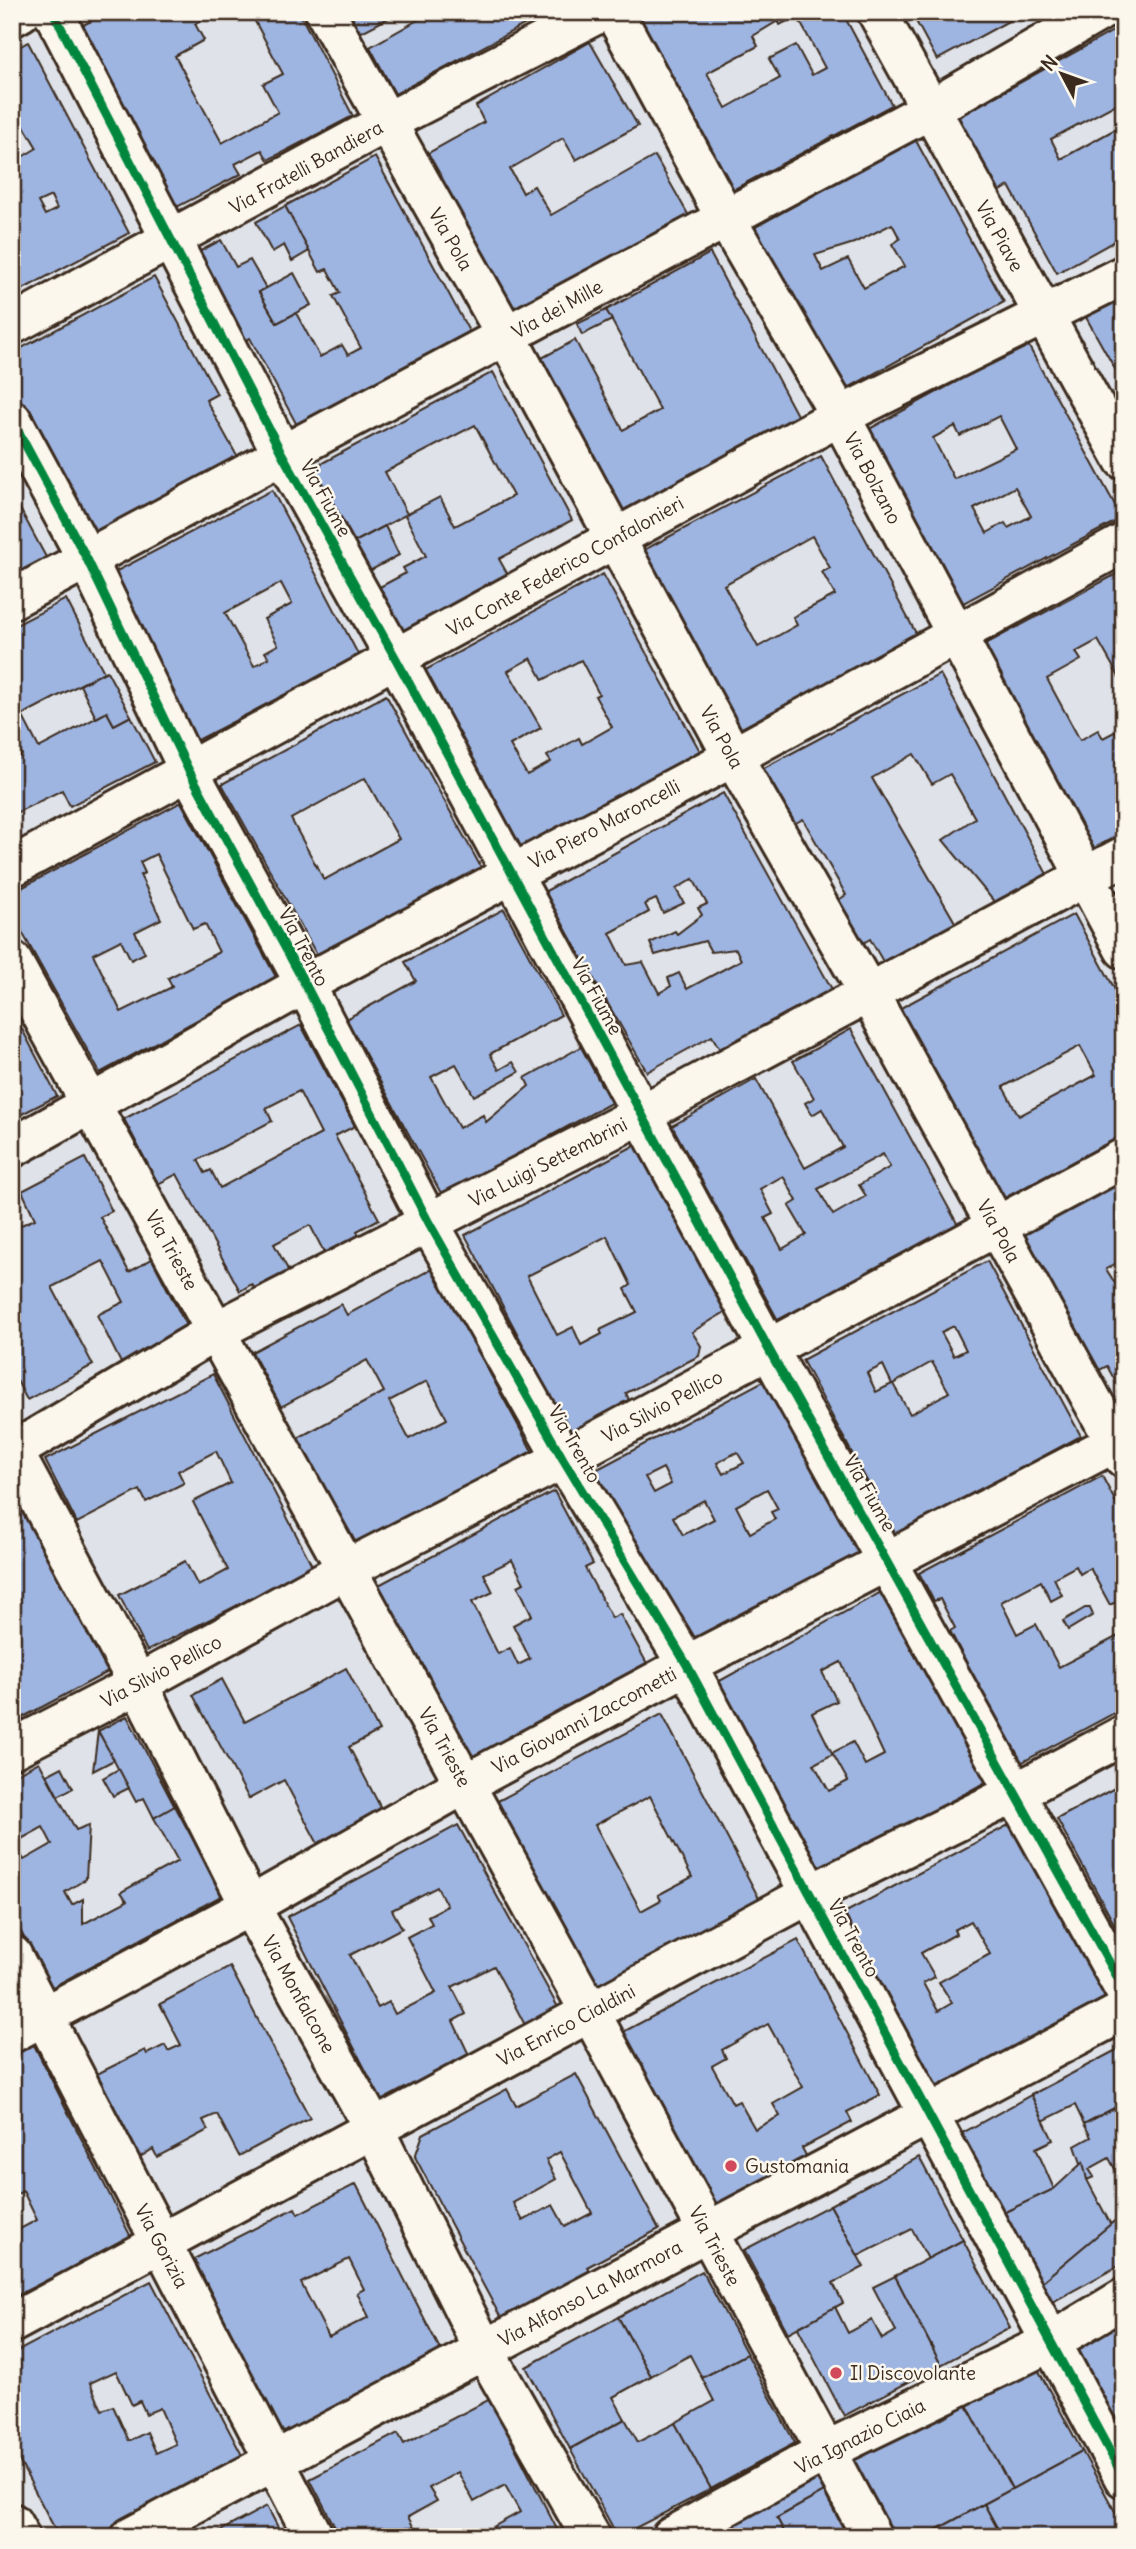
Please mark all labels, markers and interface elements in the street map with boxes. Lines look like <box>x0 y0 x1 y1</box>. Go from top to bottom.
north arrow <box>1028 38 1098 108</box>
text: N <box>1036 50 1063 76</box>
street label: Via Fratelli Bandiera <box>225 115 387 219</box>
street label: Via Piave <box>971 196 1029 276</box>
street label: Via Pola <box>424 203 479 275</box>
street label: Via dei Mille <box>507 274 607 344</box>
street label: Via Bolzano <box>839 428 907 528</box>
street label: Via Fiume <box>295 455 357 541</box>
street label: Via Conte Federico Confalonieri <box>442 491 688 641</box>
street label: Via Pola <box>695 701 749 773</box>
street label: Via Piero Maroncelli <box>524 774 684 874</box>
street label: Via Trento <box>273 904 335 990</box>
street label: Via Fiume <box>566 953 628 1039</box>
street label: Via Luigi Settembrini <box>465 1112 631 1212</box>
street label: Via Pola <box>972 1195 1026 1267</box>
street label: Via Trieste <box>140 1206 204 1294</box>
street label: Via Silvio Pellico <box>598 1364 726 1448</box>
street label: Via Trento <box>543 1401 607 1487</box>
street label: Via Fiume <box>838 1450 902 1536</box>
street label: Via Silvio Pellico <box>97 1629 225 1713</box>
street label: Via Giovanni Zaccometti <box>488 1661 680 1779</box>
street label: Via Trieste <box>413 1703 477 1791</box>
street label: Via Trento <box>823 1895 885 1981</box>
street label: Via Monfalcone <box>257 1931 341 2057</box>
street label: Via Enrico Cialdini <box>493 1979 639 2071</box>
place label: Gustomania <box>745 2154 849 2178</box>
marker: Gustomania <box>723 2158 739 2174</box>
street label: Via Gorizia <box>130 2200 194 2292</box>
street label: Via Trieste <box>684 2202 746 2290</box>
street label: Via Alfonso La Marmora <box>494 2234 686 2352</box>
place label: Il Discovolante <box>850 2361 976 2385</box>
marker: Il Discovolante <box>828 2365 844 2381</box>
street label: Via Ignazio Ciaia <box>791 2393 929 2479</box>

